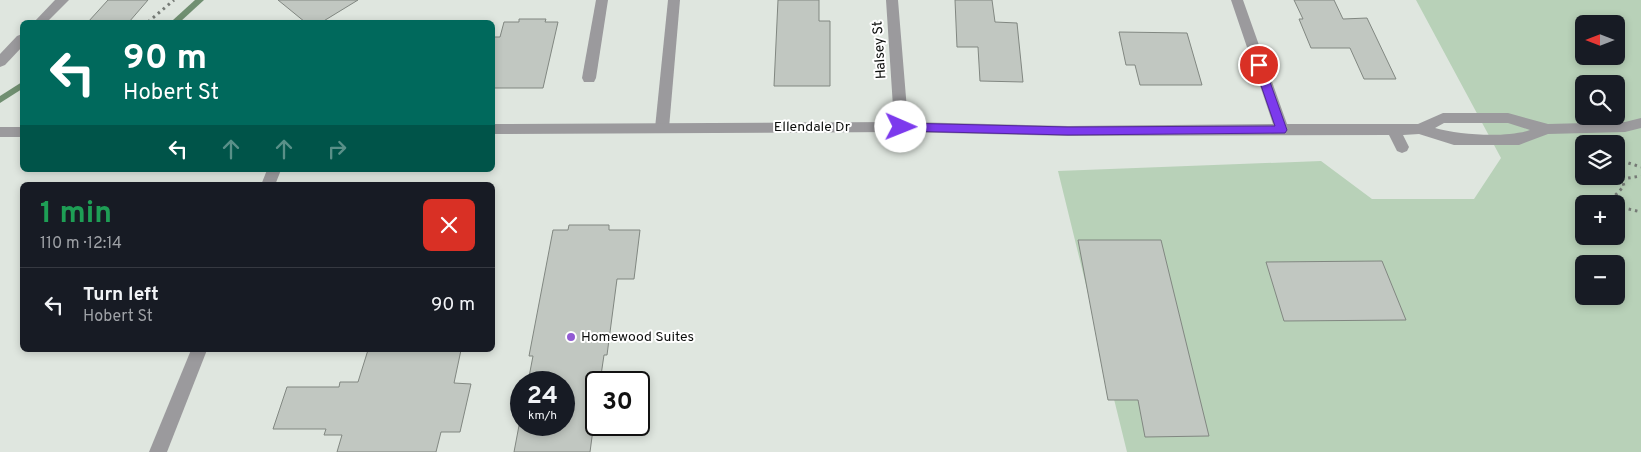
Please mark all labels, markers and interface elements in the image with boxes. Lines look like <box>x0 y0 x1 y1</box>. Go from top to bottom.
north arrow <box>1575 15 1625 65</box>
map controls <box>1575 15 1625 305</box>
street label: Halsey St <box>869 20 891 80</box>
text: 90 m <box>123 37 207 81</box>
icon: left <box>40 40 105 105</box>
pin <box>1238 44 1280 86</box>
icon: arrive <box>1245 51 1273 79</box>
button: search <box>1575 75 1625 125</box>
text: Hobert St <box>123 80 219 107</box>
position arrow <box>874 100 926 152</box>
street label: Ellendale Dr <box>774 119 851 136</box>
icon: left <box>164 135 192 163</box>
icon: ahead <box>217 135 245 163</box>
icon: ahead <box>270 135 298 163</box>
icon: right <box>323 135 351 163</box>
button: layers <box>1575 135 1625 185</box>
button: + <box>1575 195 1625 245</box>
text: 1 min <box>40 196 112 233</box>
button: close <box>423 199 475 251</box>
text: 110 m · 12:14 <box>40 234 122 254</box>
button: − <box>1575 255 1625 305</box>
text: Turn left <box>83 283 159 307</box>
icon: left <box>40 291 68 319</box>
text: 90 m <box>431 293 475 317</box>
text: Hobert St <box>83 307 153 327</box>
place label: Homewood Suites <box>581 329 694 346</box>
marker: Homewood Suites <box>565 331 577 343</box>
speed limit sign: 30 <box>585 371 650 436</box>
text: 24 <box>527 381 558 413</box>
text: km/h <box>528 408 557 424</box>

